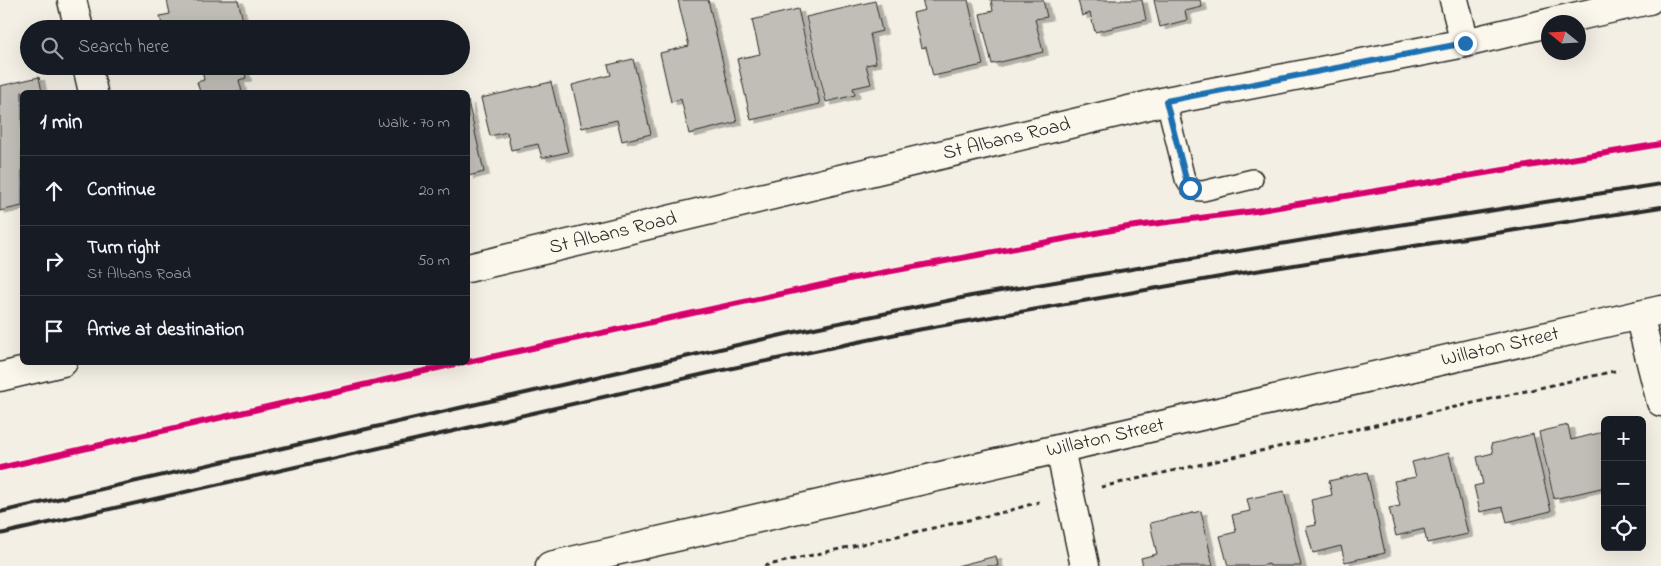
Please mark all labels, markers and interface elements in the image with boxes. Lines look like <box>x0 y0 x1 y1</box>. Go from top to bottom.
north arrow <box>1541 15 1586 60</box>
search box <box>20 20 470 75</box>
route end <box>1454 32 1477 55</box>
icon: search <box>38 34 66 62</box>
text: Search here <box>78 34 169 61</box>
text: 1 min <box>40 108 82 138</box>
street label: St Albans Road <box>940 110 1074 168</box>
text: Walk · 70 m <box>378 111 450 135</box>
icon: ahead <box>40 177 68 205</box>
text: Continue <box>87 177 155 204</box>
route start <box>1179 177 1202 200</box>
text: 20 m <box>419 179 450 203</box>
street label: St Albans Road <box>546 204 680 263</box>
text: Turn right <box>87 235 160 262</box>
icon: right <box>40 247 68 275</box>
text: 50 m <box>418 249 450 273</box>
text: St Albans Road <box>87 262 191 286</box>
icon: arrive <box>40 317 68 345</box>
text: Arrive at destination <box>87 317 244 344</box>
street label: Willaton Street <box>1438 319 1562 375</box>
street label: Willaton Street <box>1044 410 1167 466</box>
map controls <box>1601 416 1646 551</box>
button: + <box>1601 416 1646 461</box>
button: − <box>1601 461 1646 506</box>
button: locate <box>1601 506 1646 551</box>

